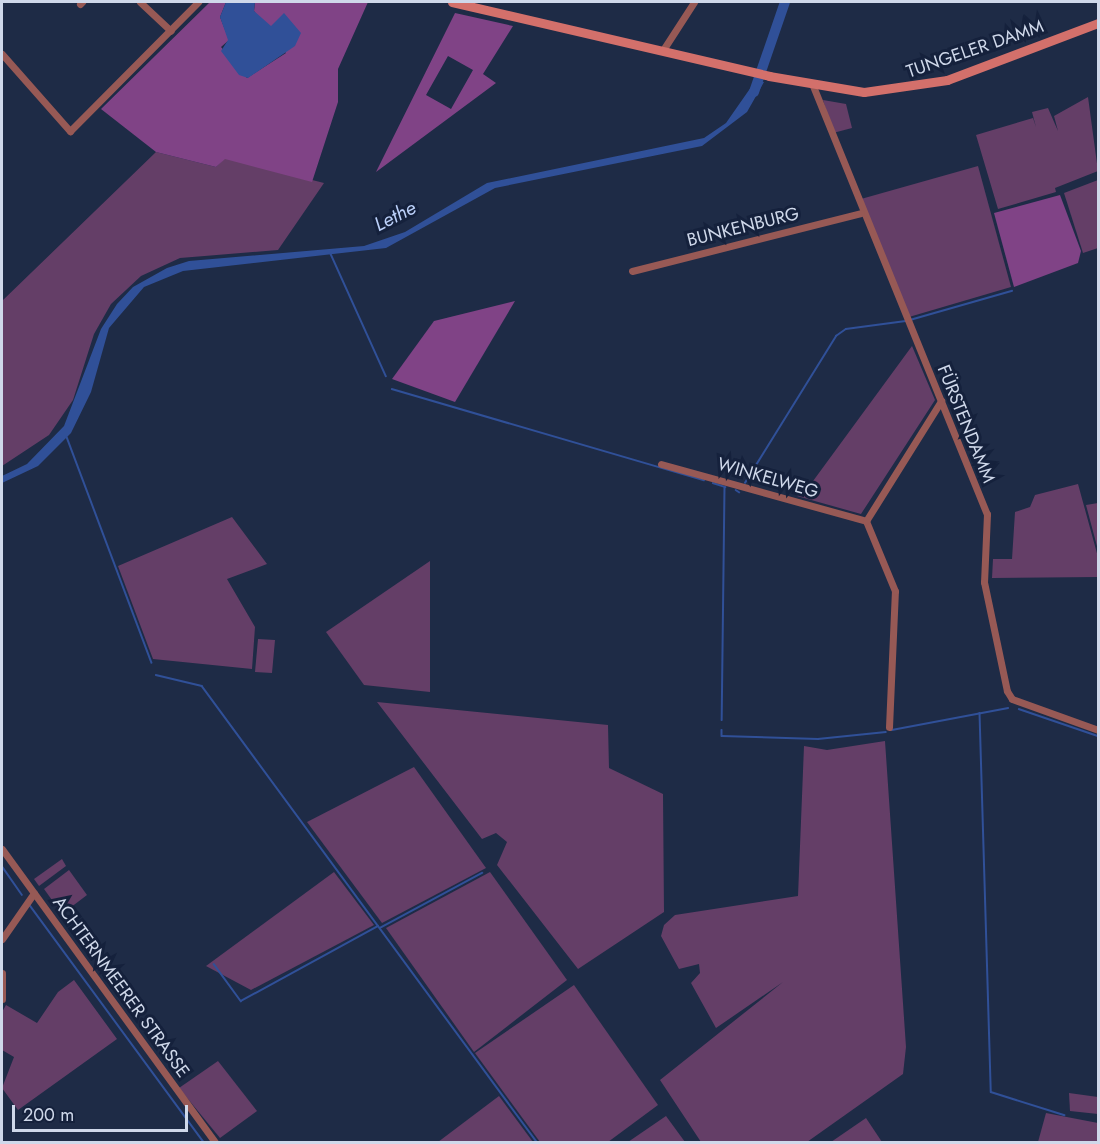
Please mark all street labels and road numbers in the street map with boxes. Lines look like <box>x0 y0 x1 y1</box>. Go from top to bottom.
street label: TUNGELER DAMM <box>904 15 1046 83</box>
street label: BUNKENBURG <box>685 203 801 251</box>
street label: FÜRSTENDAMM <box>933 362 999 486</box>
street label: WINKELWEG <box>715 453 821 503</box>
street label: ACHTERNMEERER STRASSE <box>48 892 194 1082</box>

